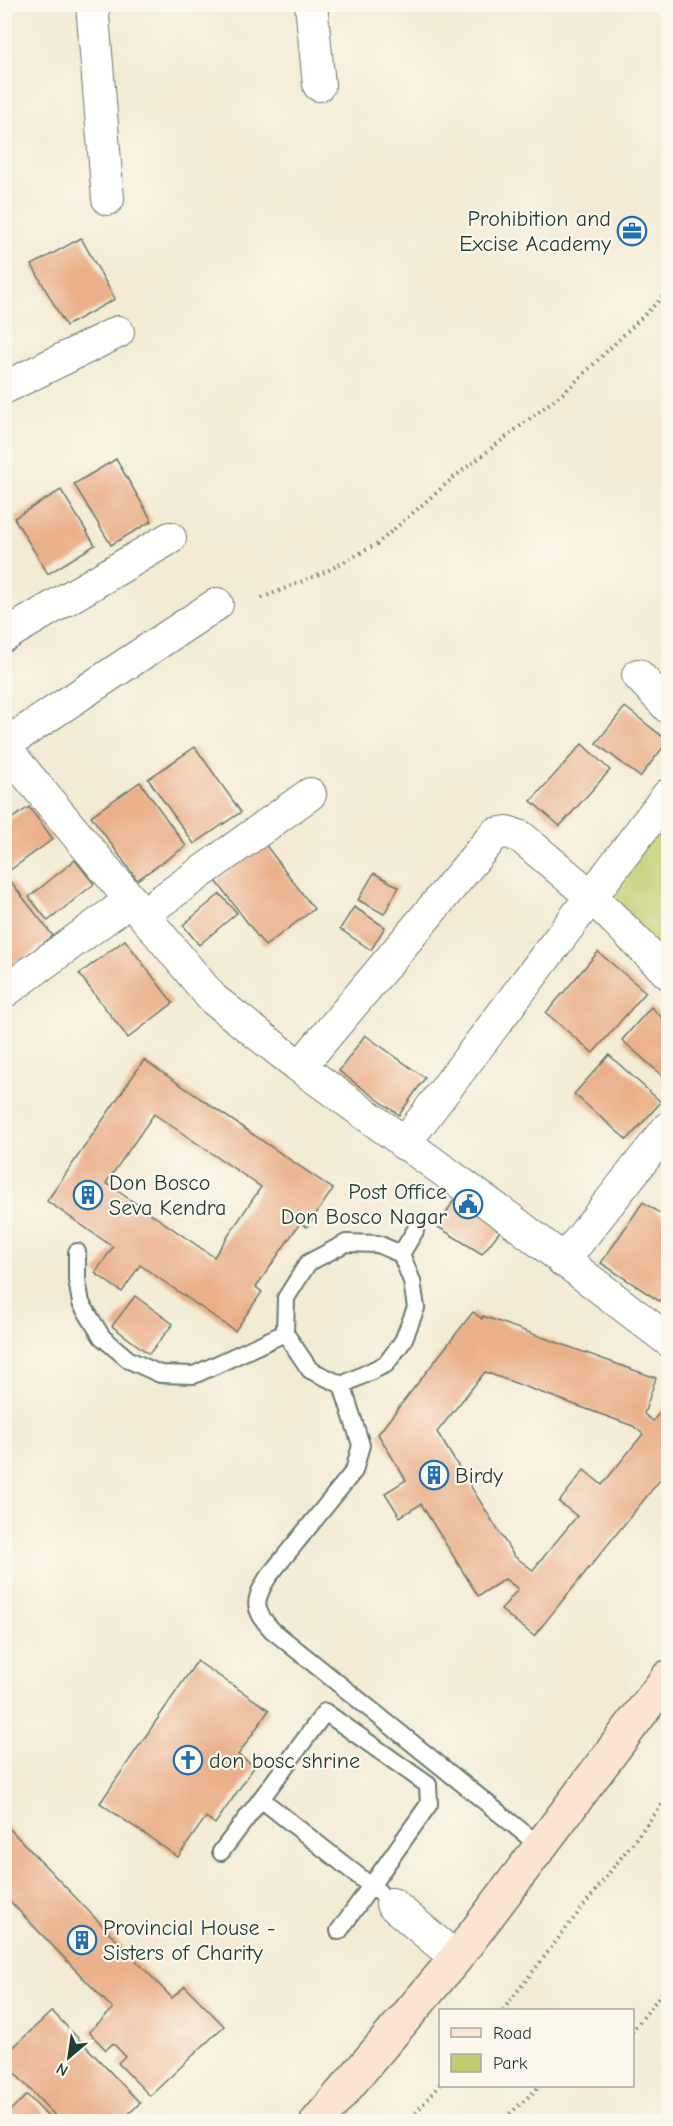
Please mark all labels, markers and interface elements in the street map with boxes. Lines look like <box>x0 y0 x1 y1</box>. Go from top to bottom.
place label: Prohibition and Excise Academy <box>459 206 611 257</box>
office icon: Prohibition and Excise Academy <box>616 215 648 247</box>
place label: Don Bosco Seva Kendra <box>109 1170 226 1221</box>
building icon: Don Bosco Seva Kendra <box>72 1179 104 1211</box>
place label: Post Office Don Bosco Nagar <box>281 1179 447 1230</box>
public building icon: Post Office Don Bosco Nagar <box>452 1188 484 1220</box>
building icon: Birdy <box>418 1459 450 1491</box>
place label: Birdy <box>455 1463 503 1489</box>
church icon: don bosc shrine <box>172 1744 204 1776</box>
place label: don bosc shrine <box>209 1748 360 1774</box>
place label: Provincial House - Sisters of Charity <box>103 1915 276 1966</box>
building icon: Provincial House - Sisters of Charity <box>66 1924 98 1956</box>
legend <box>439 2009 634 2087</box>
text: Road <box>493 2023 532 2044</box>
north arrow <box>39 2027 99 2087</box>
text: Park <box>493 2053 528 2074</box>
text: N <box>53 2059 71 2080</box>

